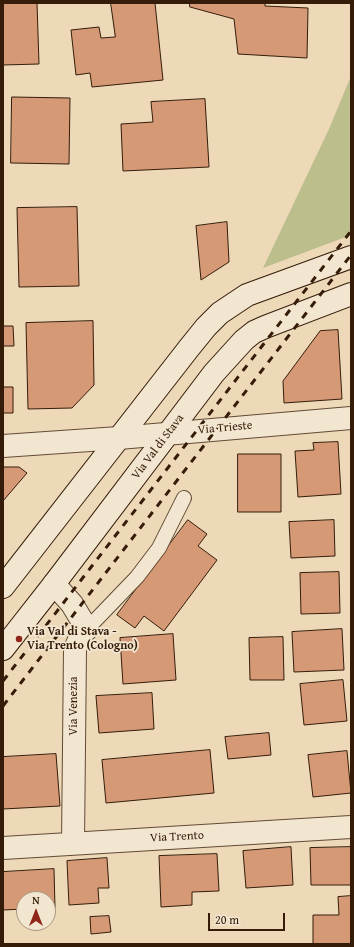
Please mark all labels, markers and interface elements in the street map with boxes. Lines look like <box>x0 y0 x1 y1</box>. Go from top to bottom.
street label: Via Val di Stava <box>129 412 187 482</box>
street label: Via Trieste <box>197 418 253 438</box>
place label: Via Val di Stava - Via Trento (Cologno) <box>27 625 138 653</box>
marker: Via Val di Stava - Via Trento (Cologno) <box>14 634 24 644</box>
street label: Via Venezia <box>67 677 81 735</box>
street label: Via Trento <box>150 828 204 846</box>
north arrow <box>16 891 56 931</box>
text: N <box>32 892 40 908</box>
scale bar <box>210 905 287 931</box>
text: 20 m <box>215 911 239 928</box>

